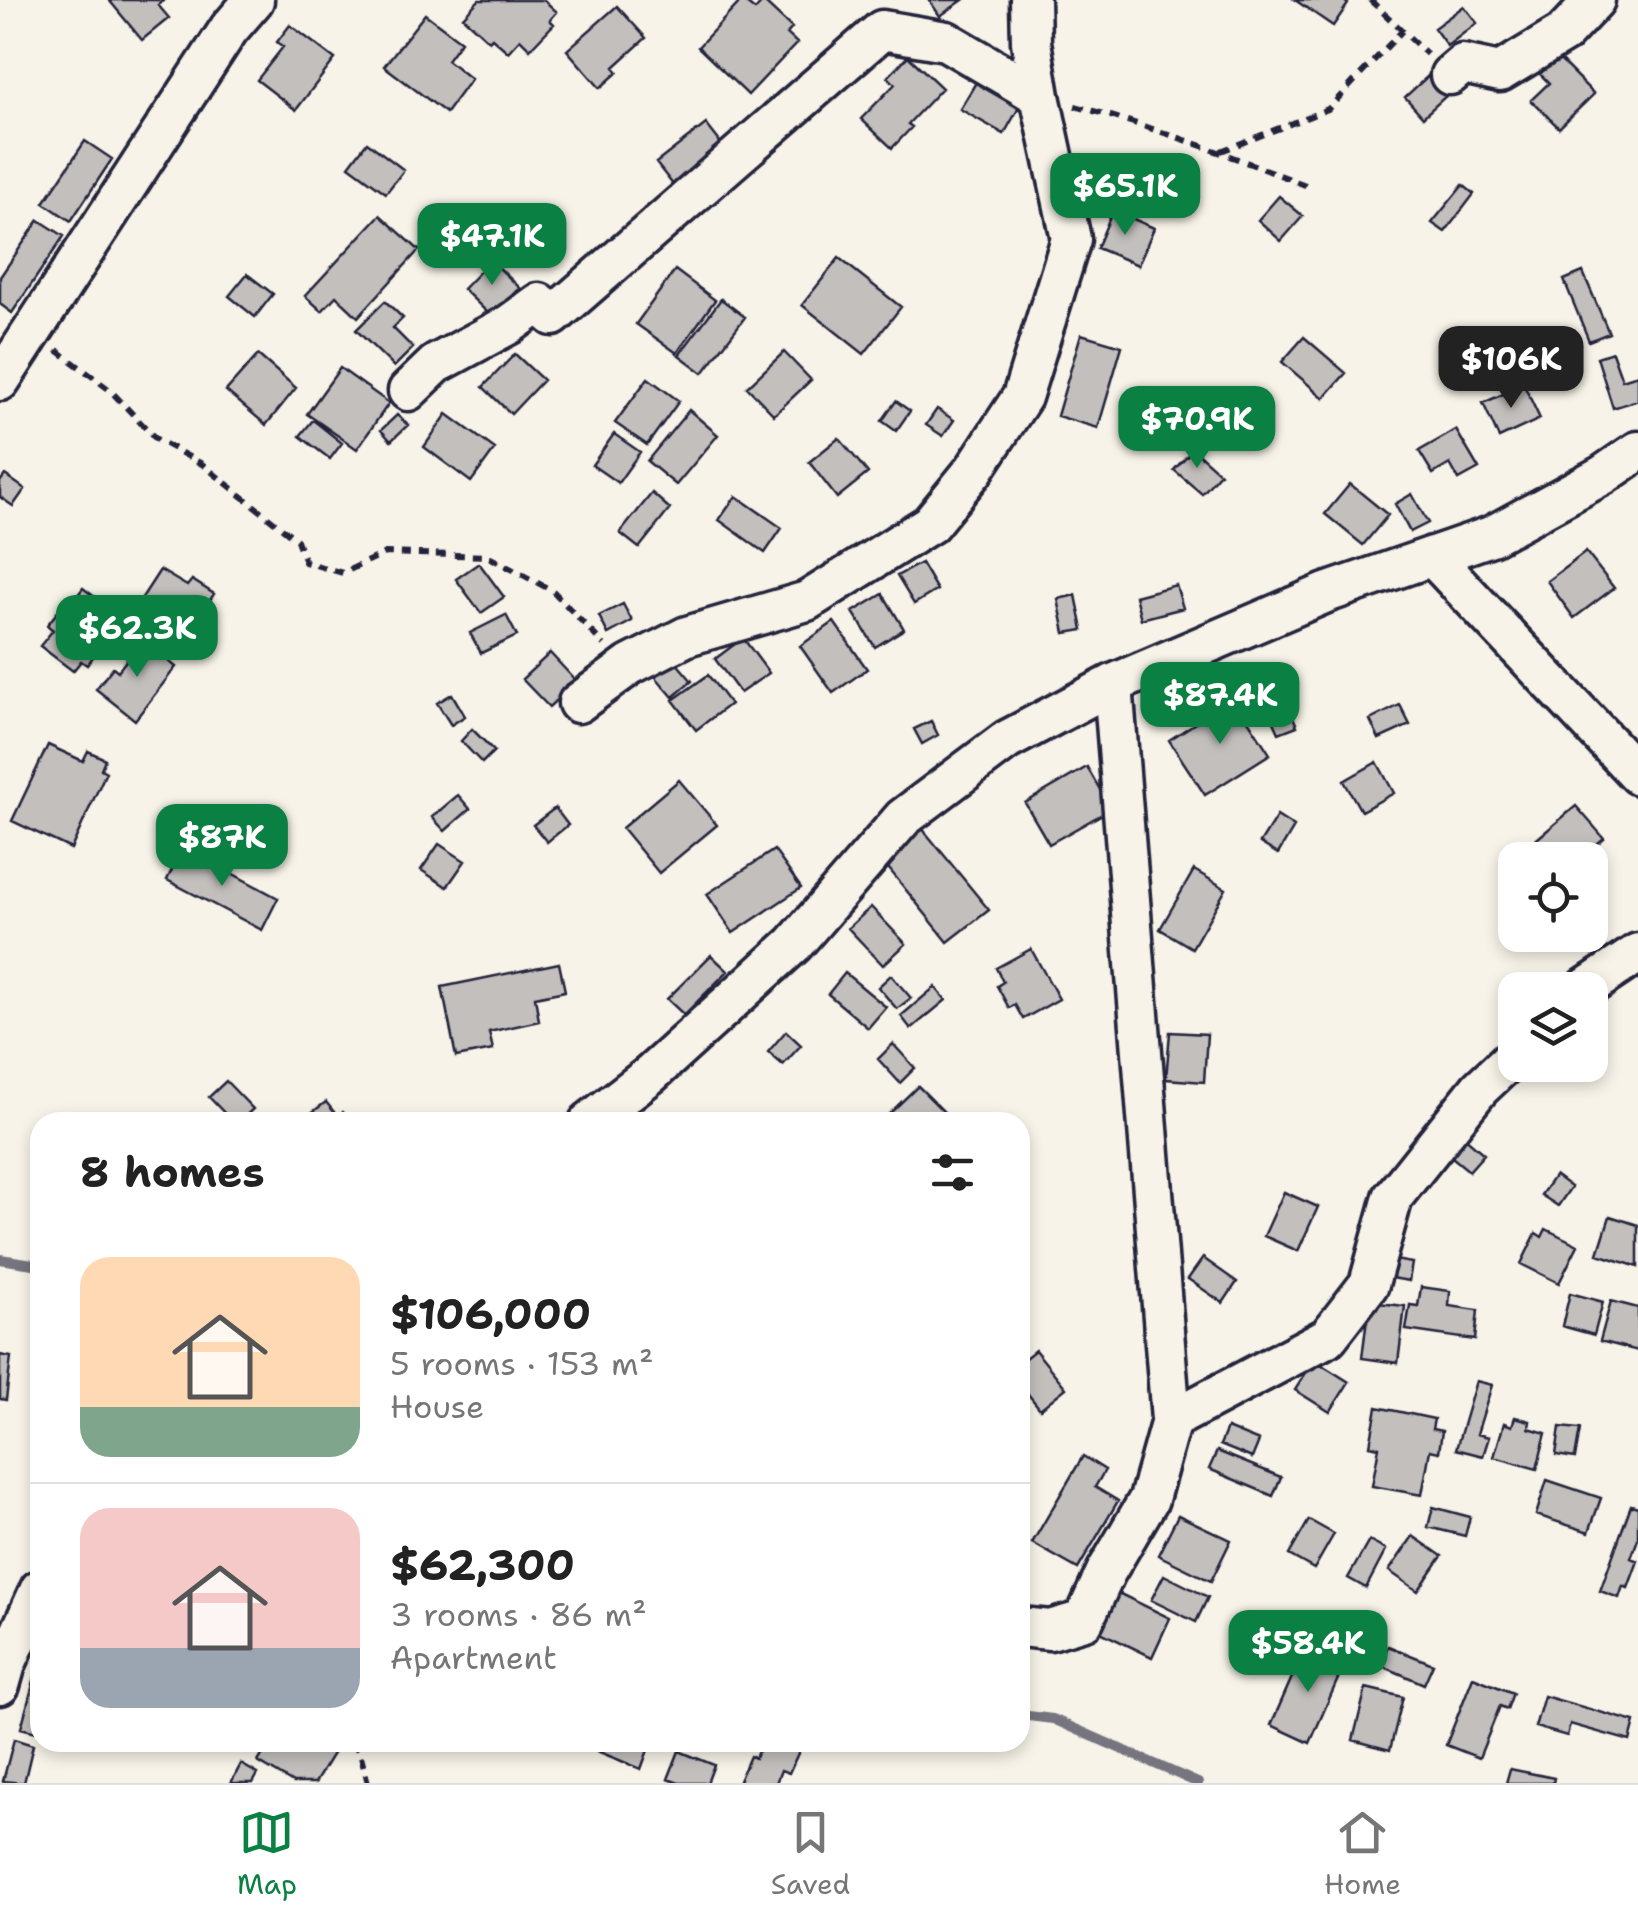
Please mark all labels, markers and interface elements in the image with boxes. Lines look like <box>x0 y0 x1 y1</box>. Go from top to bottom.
pin: $65.1K <box>1044 153 1206 238</box>
text: $65.1K <box>1072 164 1178 207</box>
pin: $47.1K <box>411 203 573 288</box>
text: $47.1K <box>439 214 545 257</box>
pin: $106K <box>1441 326 1581 411</box>
text: $106K <box>1461 337 1561 380</box>
pin: $70.9K <box>1116 386 1278 471</box>
text: $70.9K <box>1140 397 1254 440</box>
pin: $62.3K <box>56 595 218 680</box>
text: $62.3K <box>78 606 196 649</box>
pin: $87.4K <box>1139 662 1301 747</box>
text: $87.4K <box>1162 673 1278 716</box>
pin: $87K <box>163 804 281 889</box>
text: $87K <box>178 815 266 858</box>
map controls <box>1498 842 1608 1082</box>
button: locate <box>1498 842 1608 952</box>
button: layers <box>1498 972 1608 1082</box>
text: 8 homes <box>80 1144 265 1200</box>
icon: filters <box>925 1145 980 1200</box>
text: $106,000 <box>390 1286 591 1342</box>
icon: home <box>160 1297 280 1417</box>
text: 5 rooms · 153 m² <box>390 1342 653 1385</box>
text: House <box>390 1385 484 1428</box>
text: $62,300 <box>390 1537 575 1593</box>
icon: home <box>160 1548 280 1668</box>
text: 3 rooms · 86 m² <box>390 1593 647 1636</box>
pin: $58.4K <box>1227 1610 1389 1695</box>
text: $58.4K <box>1251 1621 1365 1664</box>
text: Apartment <box>390 1636 557 1679</box>
tab: Map <box>237 1805 297 1903</box>
tab: Saved <box>771 1805 850 1903</box>
tab: Home <box>1324 1805 1401 1903</box>

